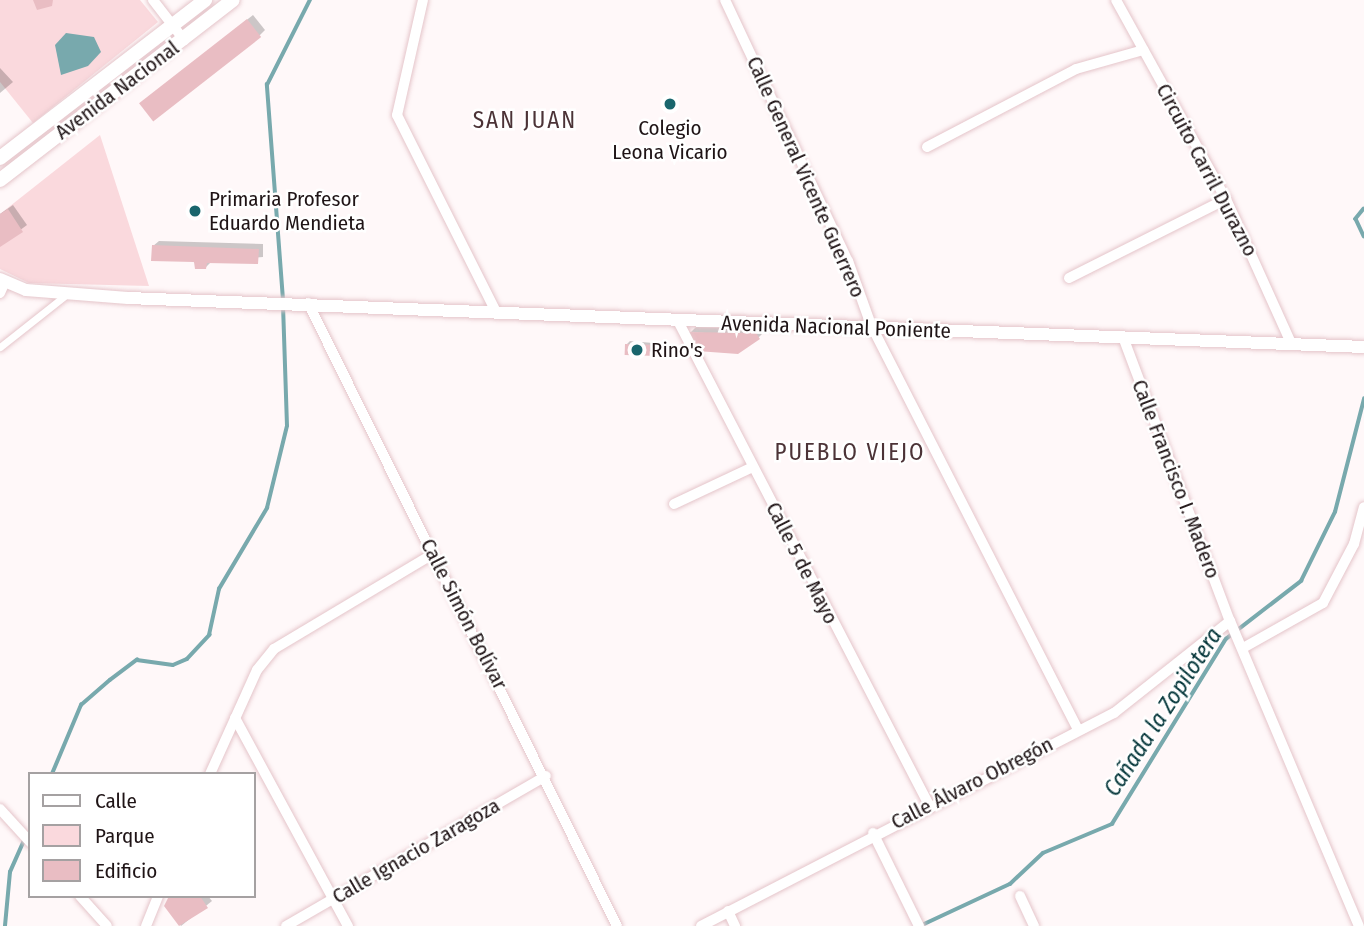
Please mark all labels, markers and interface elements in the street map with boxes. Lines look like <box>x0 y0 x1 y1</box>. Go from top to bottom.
street label: Avenida Nacional <box>50 35 184 145</box>
street label: Calle General Vicente Guerrero <box>741 52 871 302</box>
street label: Circuito Carril Durazno <box>1151 79 1263 261</box>
marker: Colegio Leona Vicario <box>662 96 678 112</box>
district label: SAN JUAN <box>474 106 576 134</box>
place label: Colegio Leona Vicario <box>612 115 728 165</box>
place label: Primaria Profesor Eduardo Mendieta <box>209 186 365 236</box>
marker: Primaria Profesor Eduardo Mendieta <box>187 203 203 219</box>
street label: Avenida Nacional Poniente <box>721 310 951 344</box>
place label: Rino's <box>651 337 703 363</box>
marker: Rino's <box>629 342 645 358</box>
street label: Calle Francisco I. Madero <box>1126 376 1226 582</box>
district label: PUEBLO VIEJO <box>776 438 924 466</box>
street label: Calle 5 de Mayo <box>761 498 843 628</box>
street label: Calle Simón Bolívar <box>415 534 513 694</box>
water label: Cañada la Zopilotera <box>1098 623 1228 801</box>
street label: Calle Álvaro Obregón <box>887 731 1057 835</box>
legend <box>28 772 256 898</box>
text: Calle <box>95 788 137 814</box>
street label: Calle Ignacio Zaragoza <box>328 793 504 909</box>
text: Parque <box>95 823 155 849</box>
text: Edificio <box>95 858 157 884</box>

